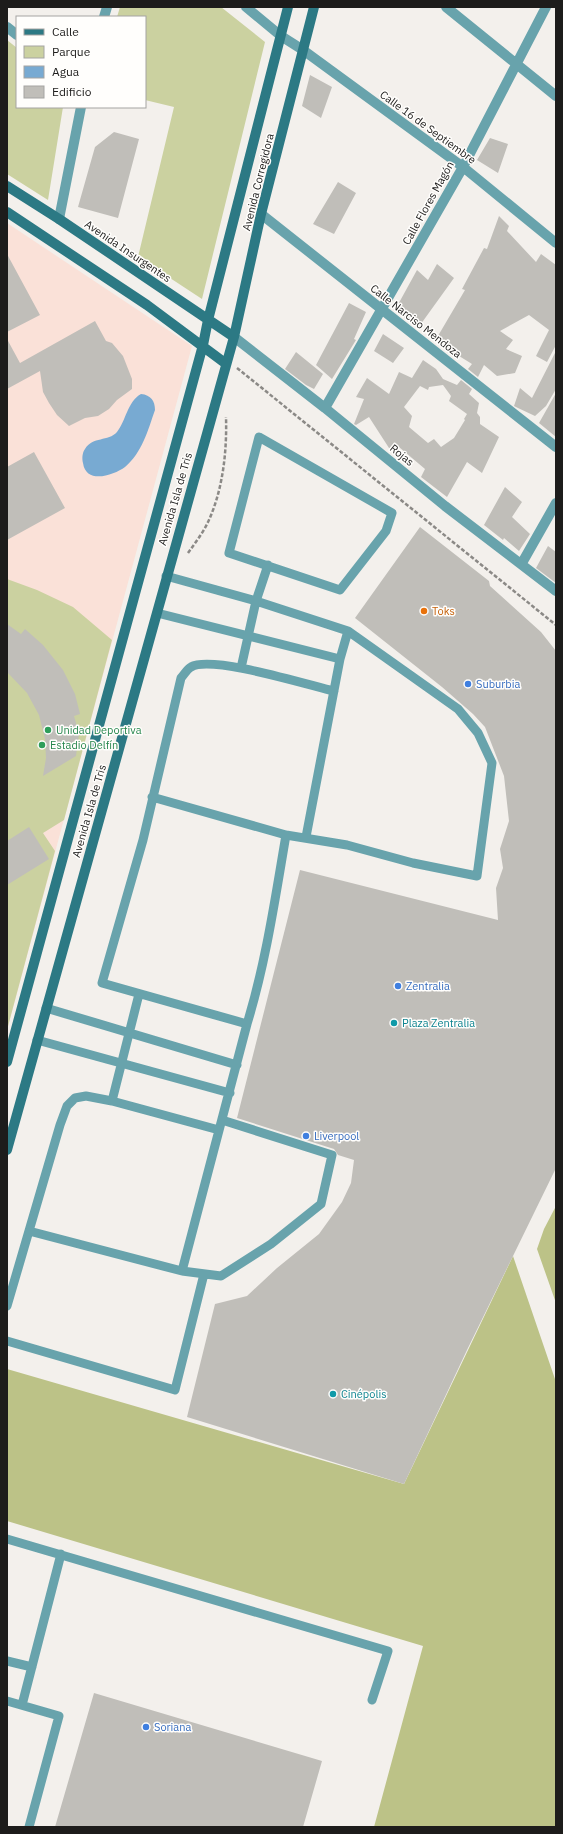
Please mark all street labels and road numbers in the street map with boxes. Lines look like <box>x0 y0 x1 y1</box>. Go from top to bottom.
street label: Calle 16 de Septiembre <box>377 87 479 167</box>
street label: Avenida Corregidora <box>239 132 277 232</box>
street label: Calle Flores Magón <box>399 159 457 247</box>
street label: Avenida Insurgentes <box>82 217 174 285</box>
street label: Calle Narciso Mendoza <box>368 281 465 361</box>
street label: Rojas <box>387 441 417 469</box>
street label: Avenida Isla de Tris <box>155 451 195 547</box>
street label: Avenida Isla de Tris <box>69 763 109 859</box>

